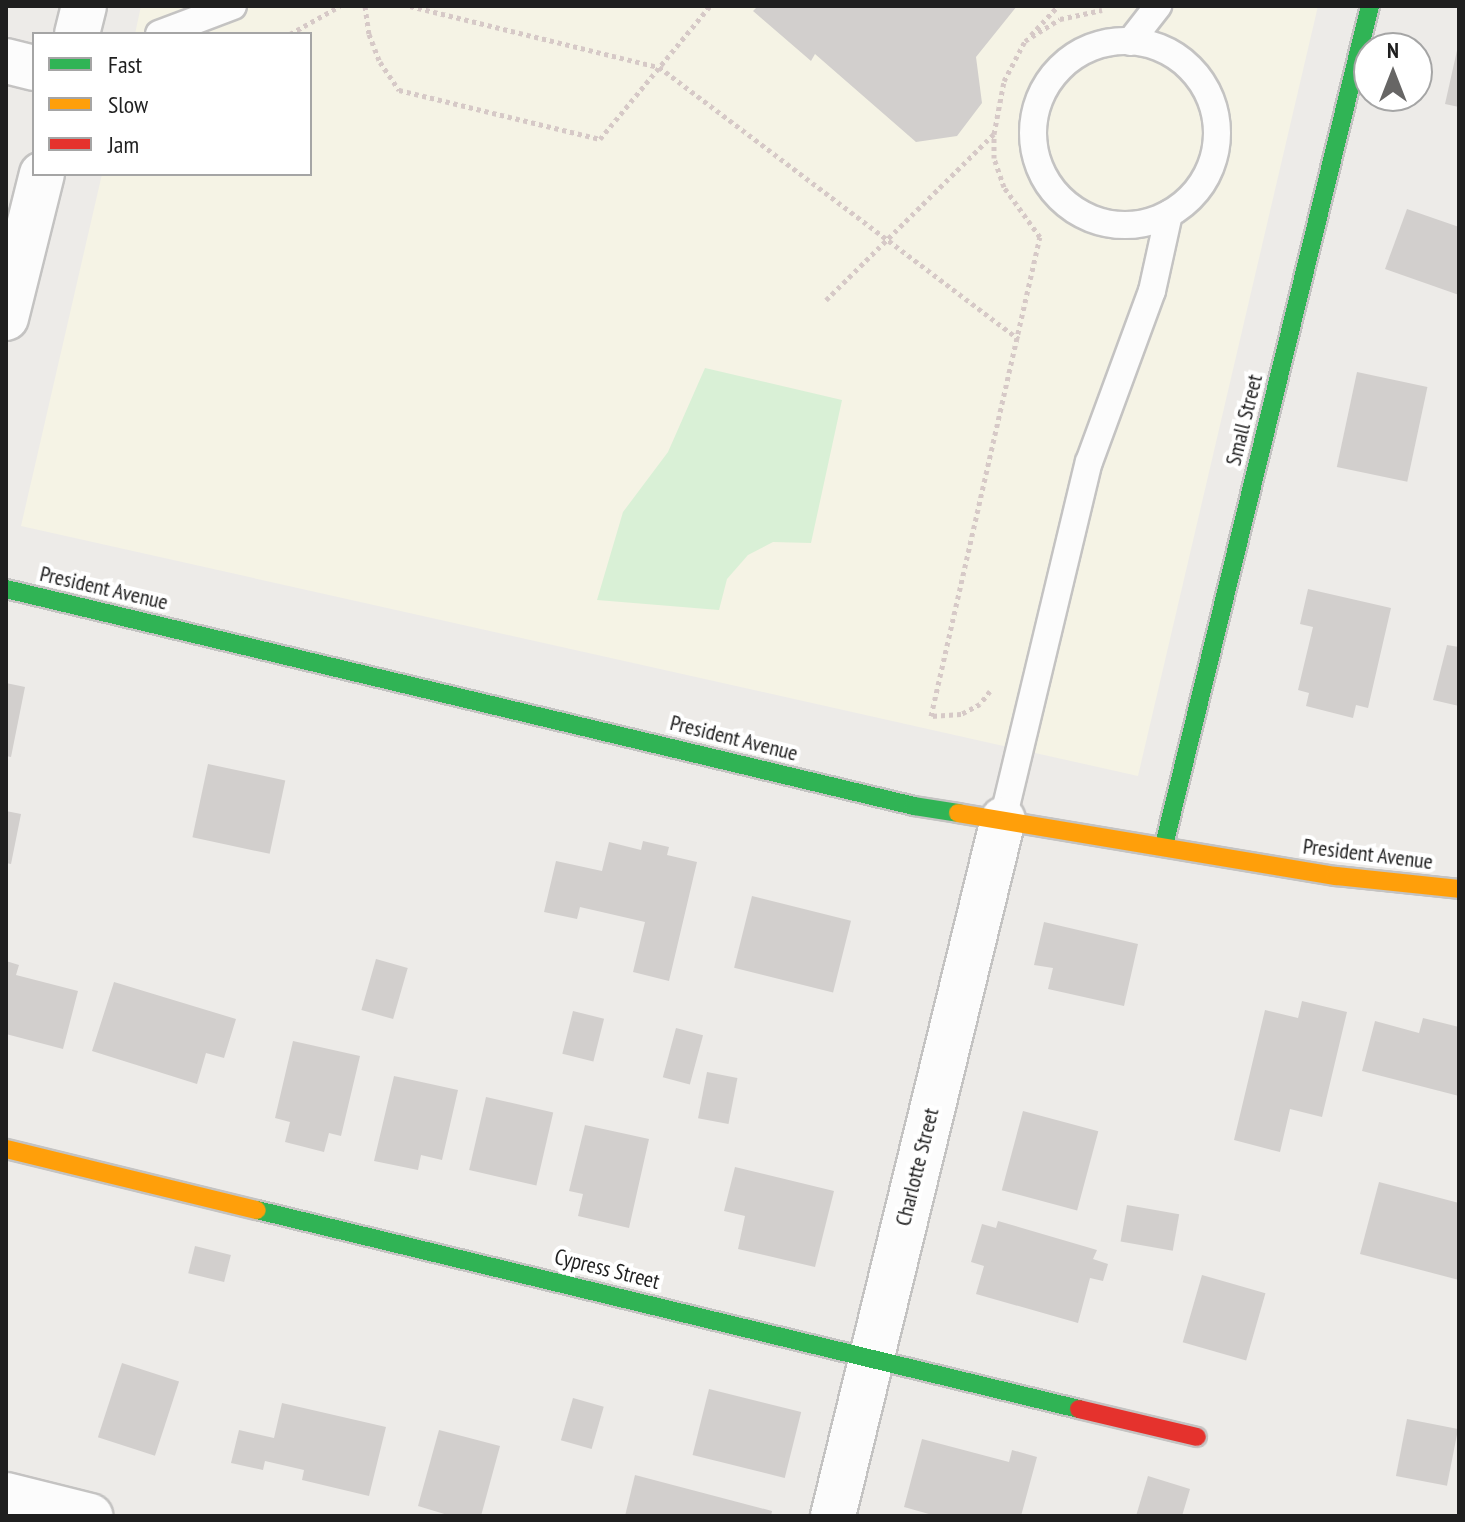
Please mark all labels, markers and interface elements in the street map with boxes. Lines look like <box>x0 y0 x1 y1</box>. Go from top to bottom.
legend <box>32 32 312 176</box>
north arrow <box>1353 32 1433 112</box>
text: N <box>1387 36 1399 64</box>
text: Fast <box>108 49 142 80</box>
text: Slow <box>108 89 148 120</box>
text: Jam <box>108 129 139 160</box>
street label: Small Street <box>1220 372 1268 468</box>
street label: President Avenue <box>37 560 171 616</box>
street label: President Avenue <box>667 709 801 767</box>
street label: President Avenue <box>1301 833 1435 875</box>
street label: Charlotte Street <box>890 1105 944 1229</box>
street label: Cypress Street <box>552 1243 662 1295</box>

